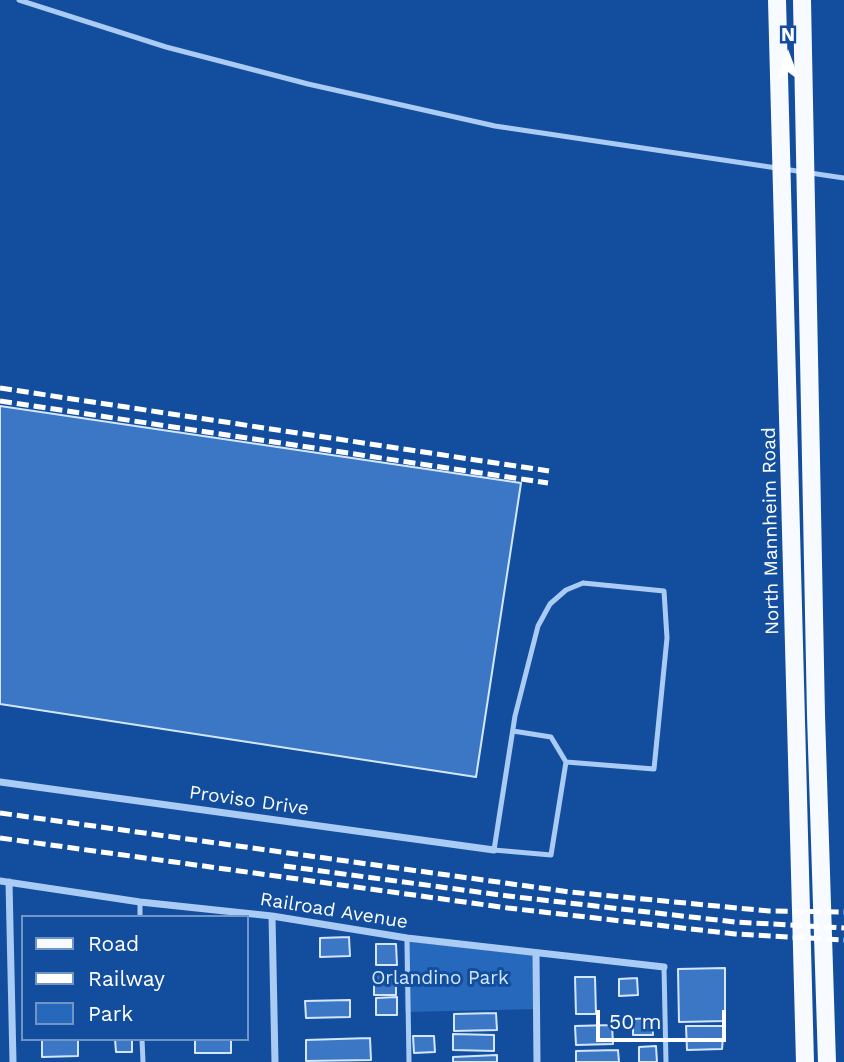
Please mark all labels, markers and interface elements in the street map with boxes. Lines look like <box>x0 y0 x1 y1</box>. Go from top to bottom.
north arrow <box>753 21 823 91</box>
text: N <box>781 23 795 46</box>
street label: North Mannheim Road <box>758 427 784 635</box>
street label: Proviso Drive <box>188 781 310 821</box>
street label: Railroad Avenue <box>258 888 410 934</box>
legend <box>21 915 248 1041</box>
text: Road <box>88 931 139 956</box>
text: Railway <box>88 966 165 991</box>
park label: Orlandino Park <box>371 967 509 989</box>
scale bar <box>599 996 728 1040</box>
text: Park <box>88 1001 133 1026</box>
text: 50 m <box>609 1009 661 1034</box>

